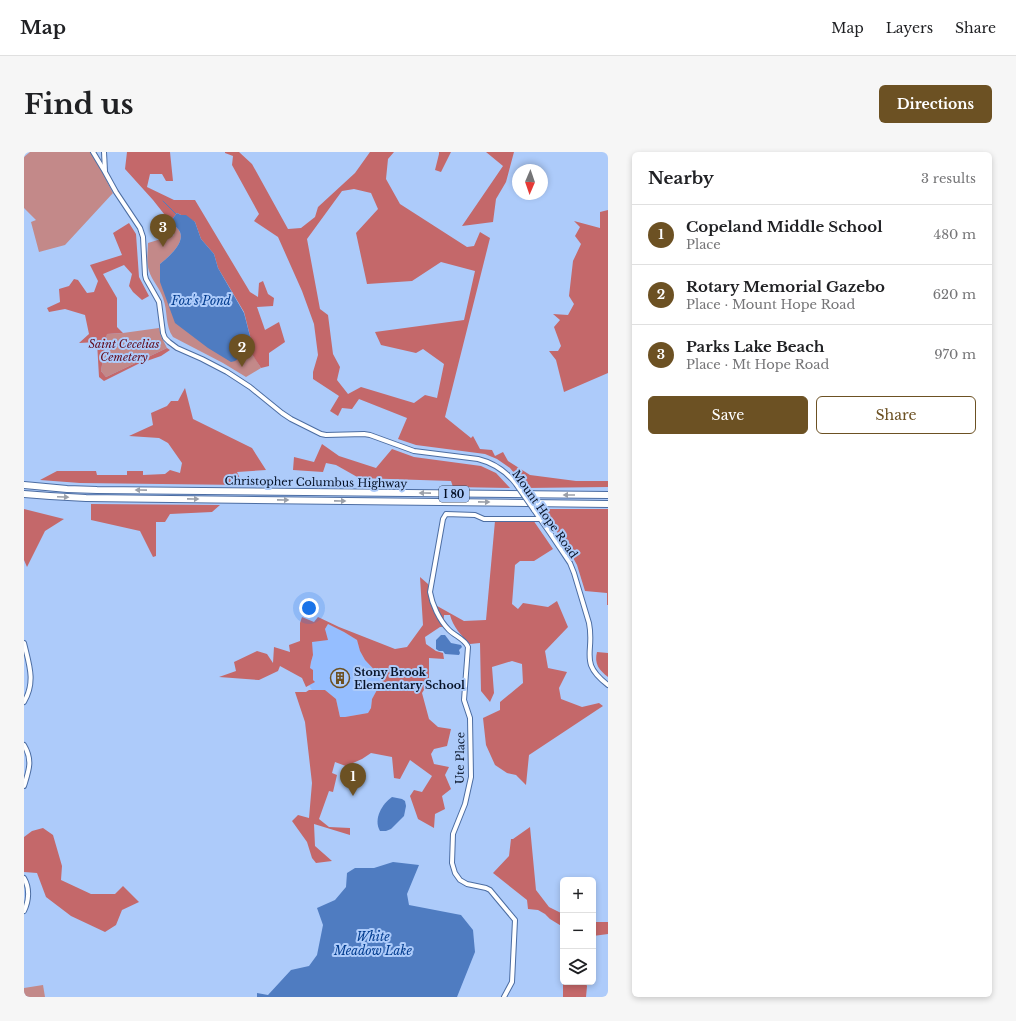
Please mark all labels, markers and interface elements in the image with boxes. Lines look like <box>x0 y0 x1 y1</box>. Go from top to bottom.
text: Map <box>20 16 66 39</box>
text: Map <box>831 19 864 37</box>
text: Layers <box>886 19 933 37</box>
text: Share <box>955 19 996 37</box>
button: Directions <box>879 85 992 123</box>
text: Find us <box>24 87 134 122</box>
north arrow <box>512 164 548 200</box>
text: Nearby <box>648 168 714 189</box>
text: 3 results <box>921 170 976 187</box>
pin: 3 <box>150 214 176 247</box>
text: Copeland Middle School <box>686 217 882 236</box>
text: 1 <box>658 226 664 243</box>
text: 480 m <box>934 226 976 243</box>
text: Place <box>686 236 721 253</box>
text: Rotary Memorial Gazebo <box>686 277 885 296</box>
text: 2 <box>657 286 665 303</box>
text: 620 m <box>933 286 976 303</box>
water label: Fox's Pond <box>170 293 232 308</box>
text: Place · Mount Hope Road <box>686 296 855 313</box>
pin: 2 <box>229 334 255 367</box>
park label: Saint Cecelias Cemetery <box>89 337 159 364</box>
text: Parks Lake Beach <box>686 337 824 356</box>
text: 3 <box>657 346 665 363</box>
text: 970 m <box>934 346 976 363</box>
text: Place · Mt Hope Road <box>686 356 829 373</box>
button: Save <box>648 396 808 434</box>
button: Share <box>816 396 976 434</box>
street label: Mount Hope Road <box>509 467 581 561</box>
street label: Christopher Columbus Highway <box>225 473 407 491</box>
road number: I 80 <box>439 486 469 502</box>
one-way arrow <box>134 487 147 493</box>
one-way arrow <box>418 490 431 496</box>
one-way arrow <box>562 492 575 498</box>
one-way arrow <box>57 494 70 500</box>
one-way arrow <box>187 496 200 502</box>
one-way arrow <box>277 497 290 503</box>
one-way arrow <box>334 498 347 504</box>
one-way arrow <box>478 499 491 505</box>
your location <box>299 598 319 618</box>
place label: Stony Brook Elementary School <box>354 665 465 692</box>
building icon: Stony Brook Elementary School <box>329 667 351 689</box>
street label: Ute Place <box>453 732 467 784</box>
pin: 1 <box>340 763 366 796</box>
map controls <box>560 877 596 985</box>
button: + <box>560 877 596 913</box>
button: − <box>560 913 596 949</box>
water label: White Meadow Lake <box>333 929 412 958</box>
button: layers <box>560 949 596 985</box>

